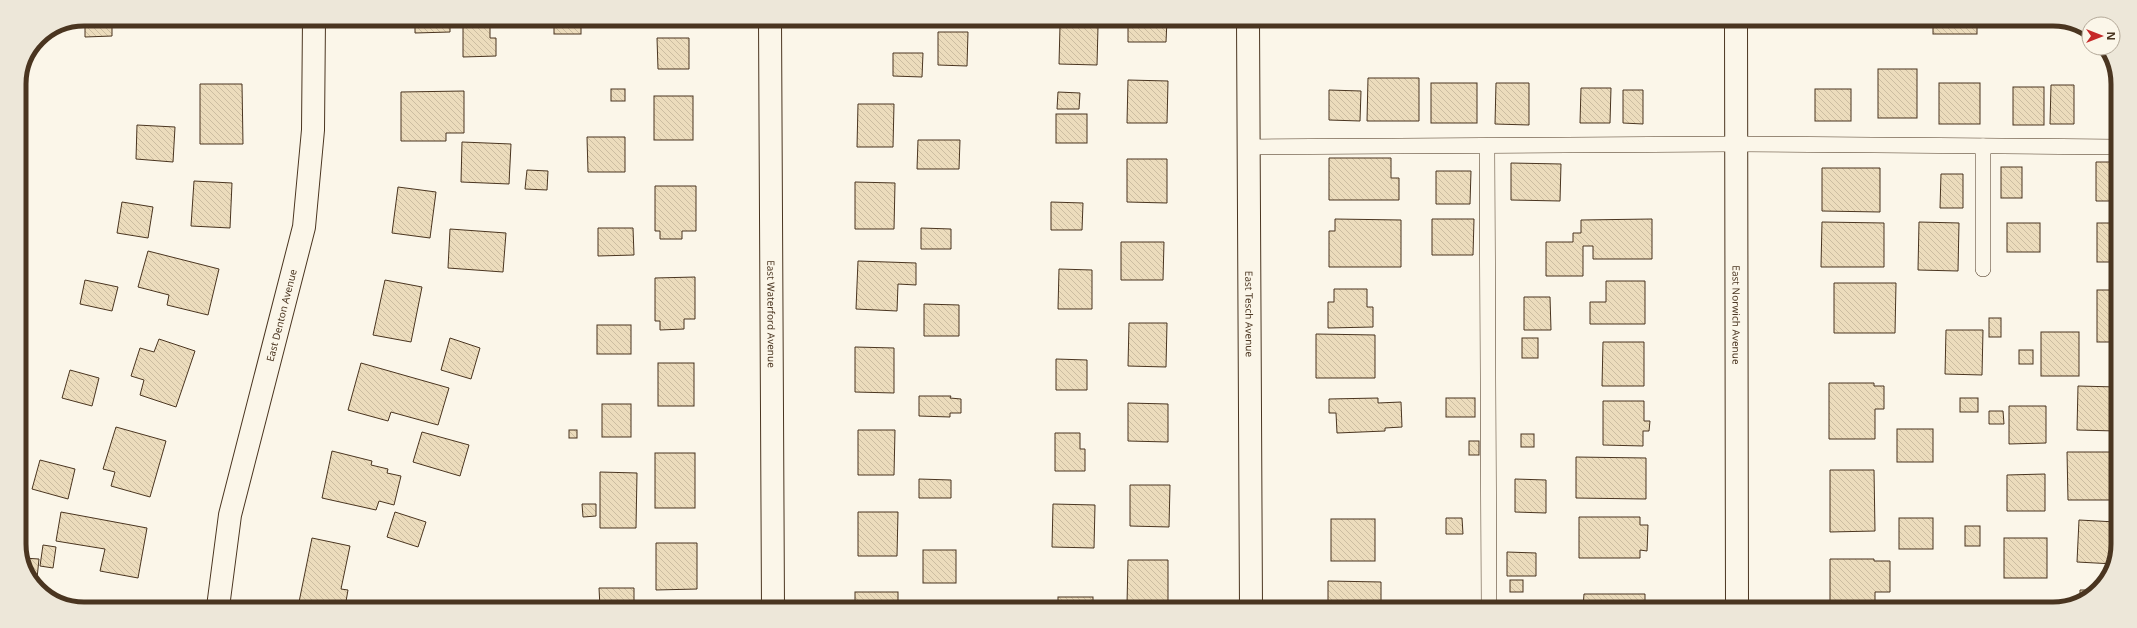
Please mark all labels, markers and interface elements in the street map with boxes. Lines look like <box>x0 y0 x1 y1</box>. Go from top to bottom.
north arrow <box>2081 16 2121 56</box>
text: N <box>2104 32 2119 40</box>
street label: East Waterford Avenue <box>764 260 779 368</box>
street label: East Norwich Avenue <box>1729 265 1744 365</box>
street label: East Denton Avenue <box>263 267 300 363</box>
street label: East Tesch Avenue <box>1242 271 1257 358</box>

